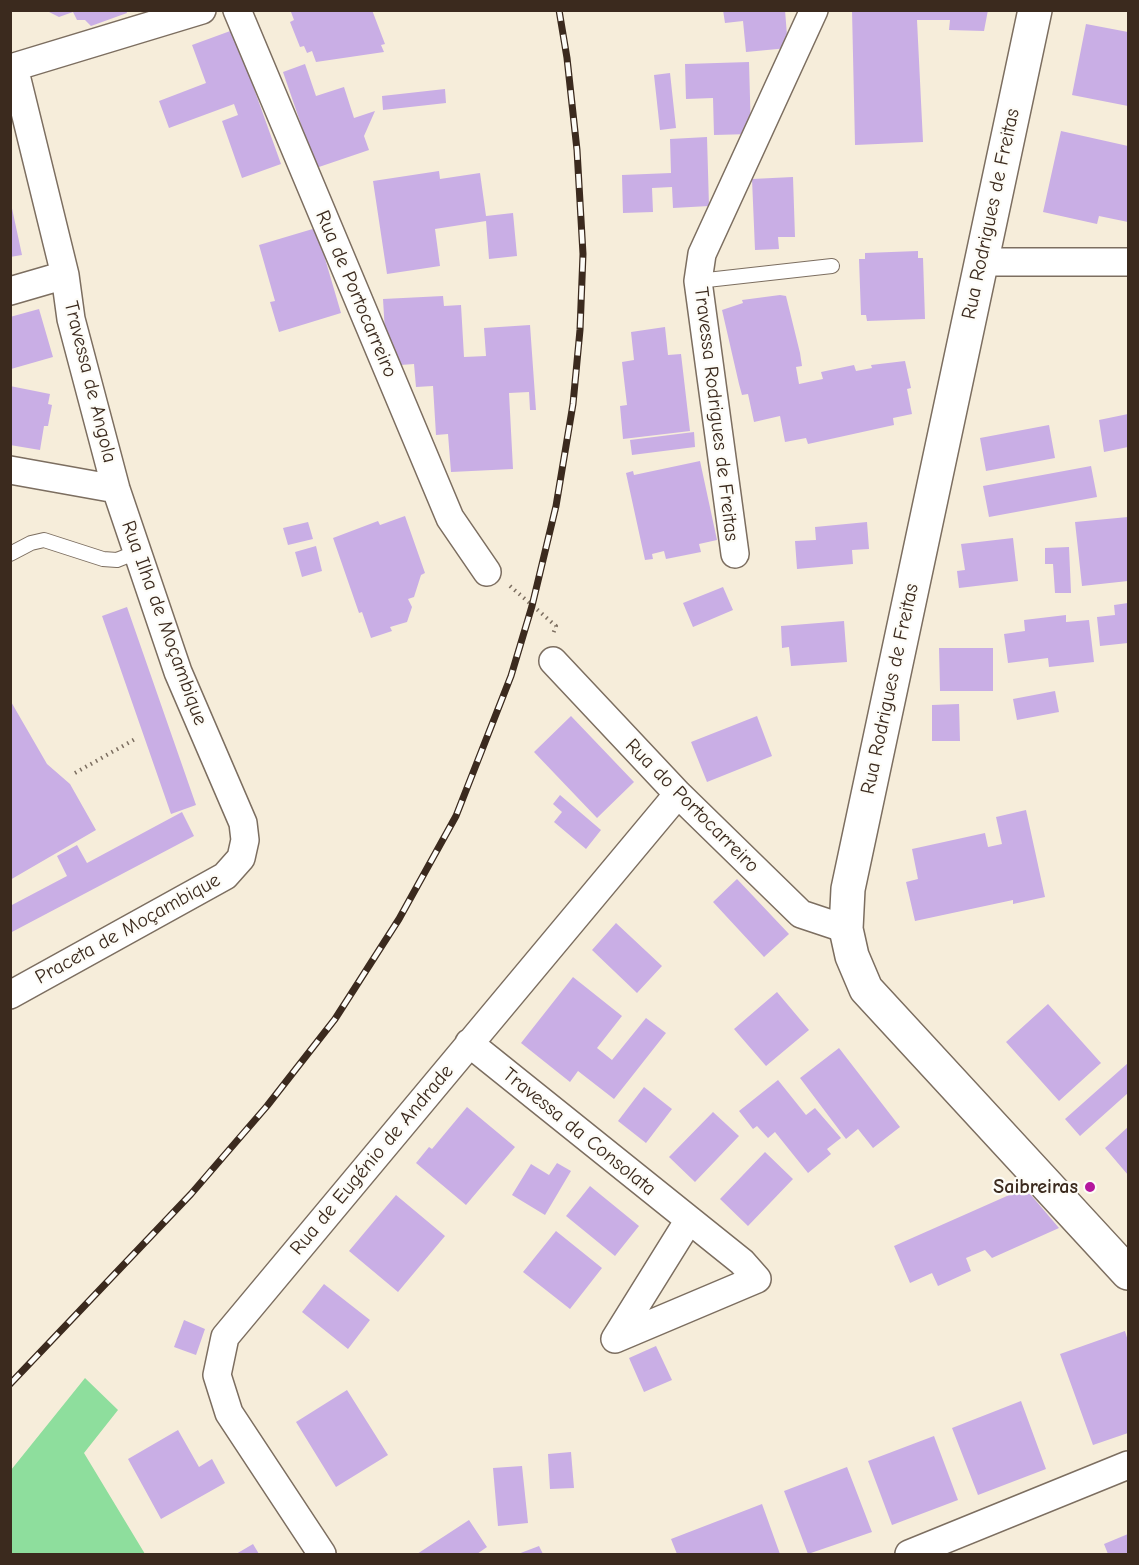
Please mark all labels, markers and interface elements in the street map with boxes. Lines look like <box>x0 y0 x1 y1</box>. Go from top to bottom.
street label: Rua Rodrigues de Freitas <box>957 106 1025 322</box>
street label: Rua de Portocarreiro <box>310 207 402 381</box>
street label: Travessa Rodrigues de Freitas <box>689 286 743 542</box>
street label: Travessa de Angola <box>58 299 122 465</box>
street label: Rua Ilha de Moçambique <box>116 517 212 729</box>
street label: Rua Rodrigues de Freitas <box>856 581 924 797</box>
street label: Rua do Portocarreiro <box>620 734 764 878</box>
street label: Praceta de Moçambique <box>31 868 225 990</box>
street label: Rua de Eugénio de Andrade <box>285 1060 459 1260</box>
street label: Travessa da Consolata <box>497 1063 661 1201</box>
place label: Saibreiras <box>993 1175 1078 1199</box>
marker: Saibreiras <box>1083 1180 1097 1194</box>

